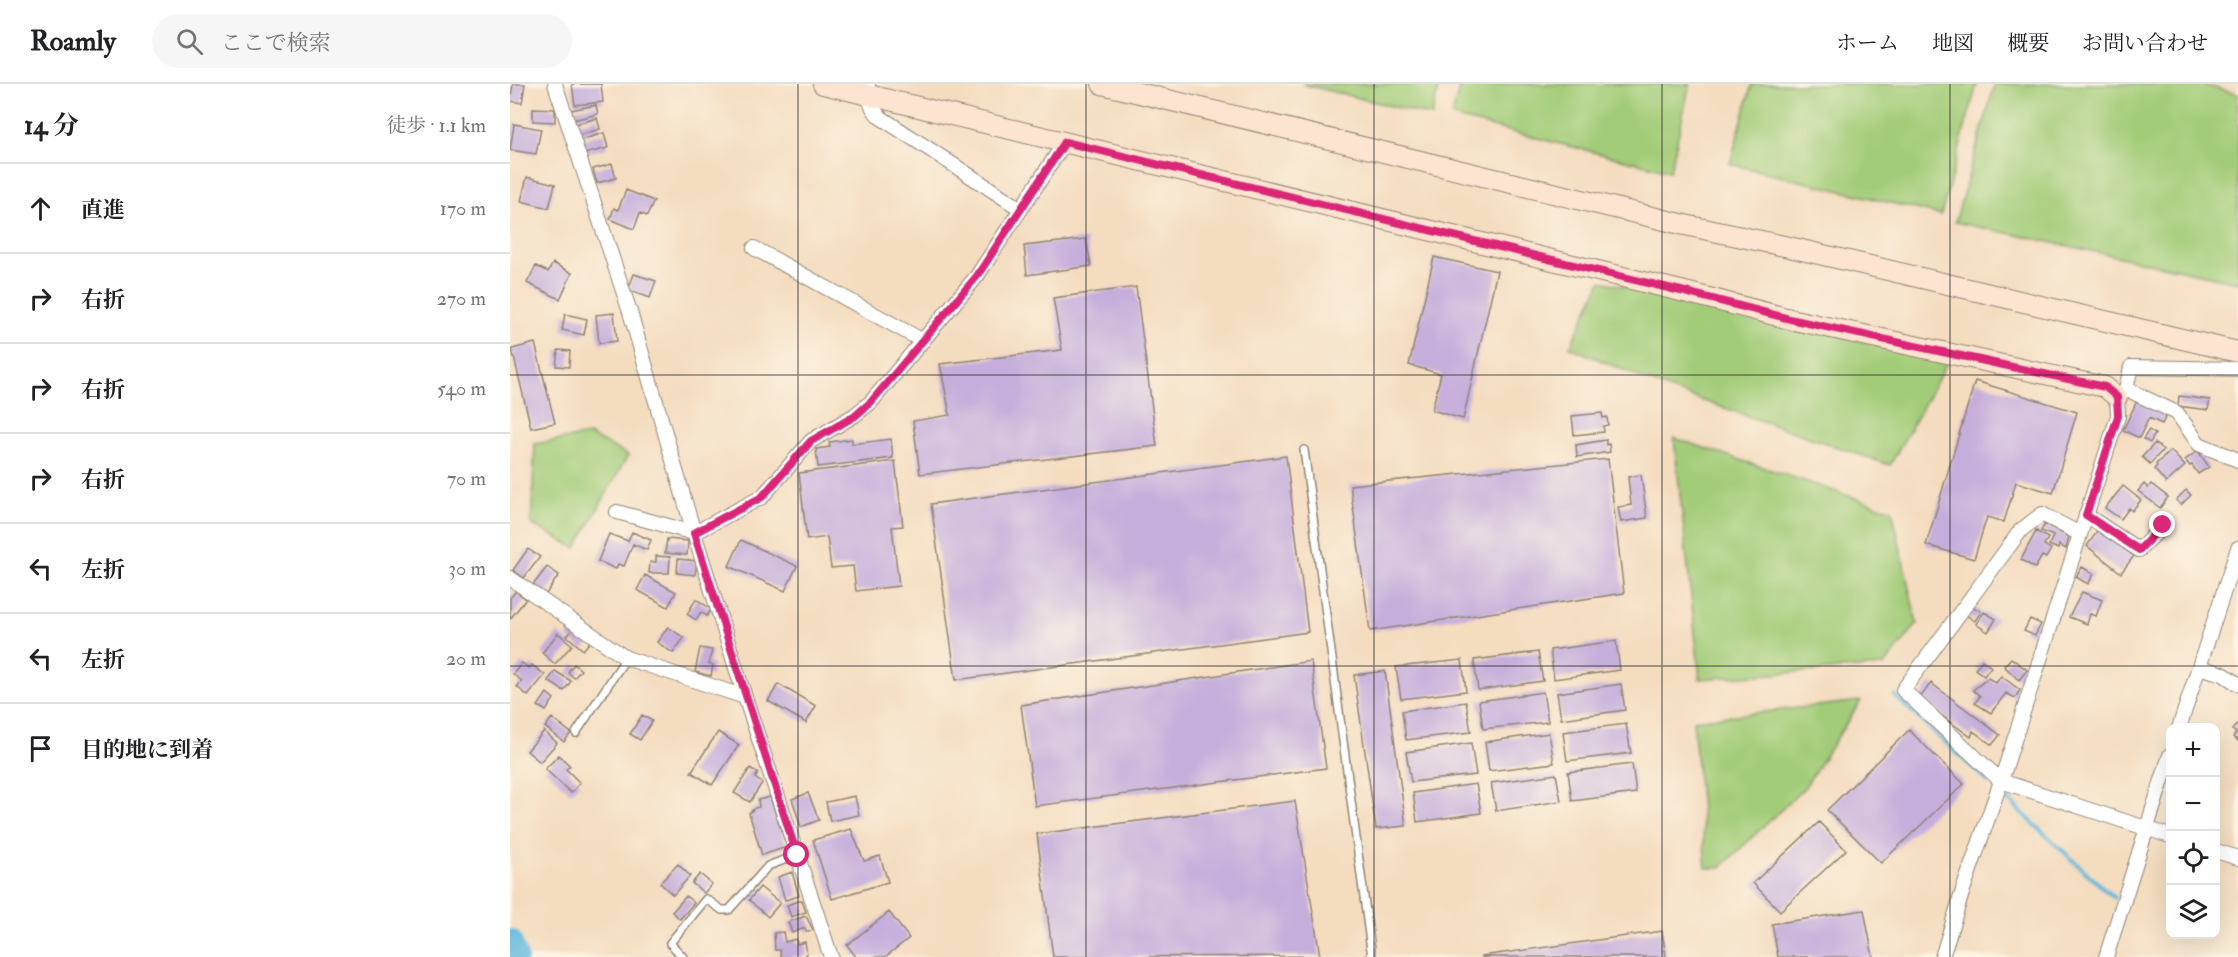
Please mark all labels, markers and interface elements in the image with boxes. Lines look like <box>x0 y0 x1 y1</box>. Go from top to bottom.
search box <box>152 14 572 68</box>
text: Roamly <box>30 24 116 59</box>
icon: search <box>173 25 206 58</box>
text: ここで検索 <box>221 29 331 57</box>
text: ホーム <box>1836 30 1899 57</box>
text: 地図 <box>1932 30 1974 57</box>
text: 概要 <box>2007 30 2049 57</box>
text: お問い合わせ <box>2082 30 2208 57</box>
text: 14 分 <box>24 110 79 142</box>
text: 徒歩 · 1.1 km <box>386 113 486 138</box>
icon: ahead <box>24 192 57 225</box>
text: 直進 <box>81 196 125 224</box>
text: 170 m <box>440 196 486 221</box>
icon: right <box>24 282 57 315</box>
text: 右折 <box>81 286 125 314</box>
text: 270 m <box>437 286 486 311</box>
icon: right <box>24 372 57 405</box>
text: 右折 <box>81 376 125 404</box>
text: 540 m <box>437 376 486 401</box>
icon: right <box>24 462 57 495</box>
text: 右折 <box>81 466 125 494</box>
text: 70 m <box>447 466 486 491</box>
route end <box>2149 511 2175 537</box>
icon: left <box>24 552 57 585</box>
text: 左折 <box>81 556 125 584</box>
text: 30 m <box>448 556 486 581</box>
icon: left <box>24 642 57 675</box>
text: 左折 <box>81 646 125 674</box>
text: 20 m <box>446 646 486 671</box>
map controls <box>2166 723 2220 939</box>
button: + <box>2166 723 2220 777</box>
icon: arrive <box>24 732 57 765</box>
text: 目的地に到着 <box>81 736 213 764</box>
button: − <box>2166 777 2220 831</box>
button: locate <box>2166 831 2220 885</box>
route start <box>783 841 809 867</box>
button: layers <box>2166 885 2220 939</box>

